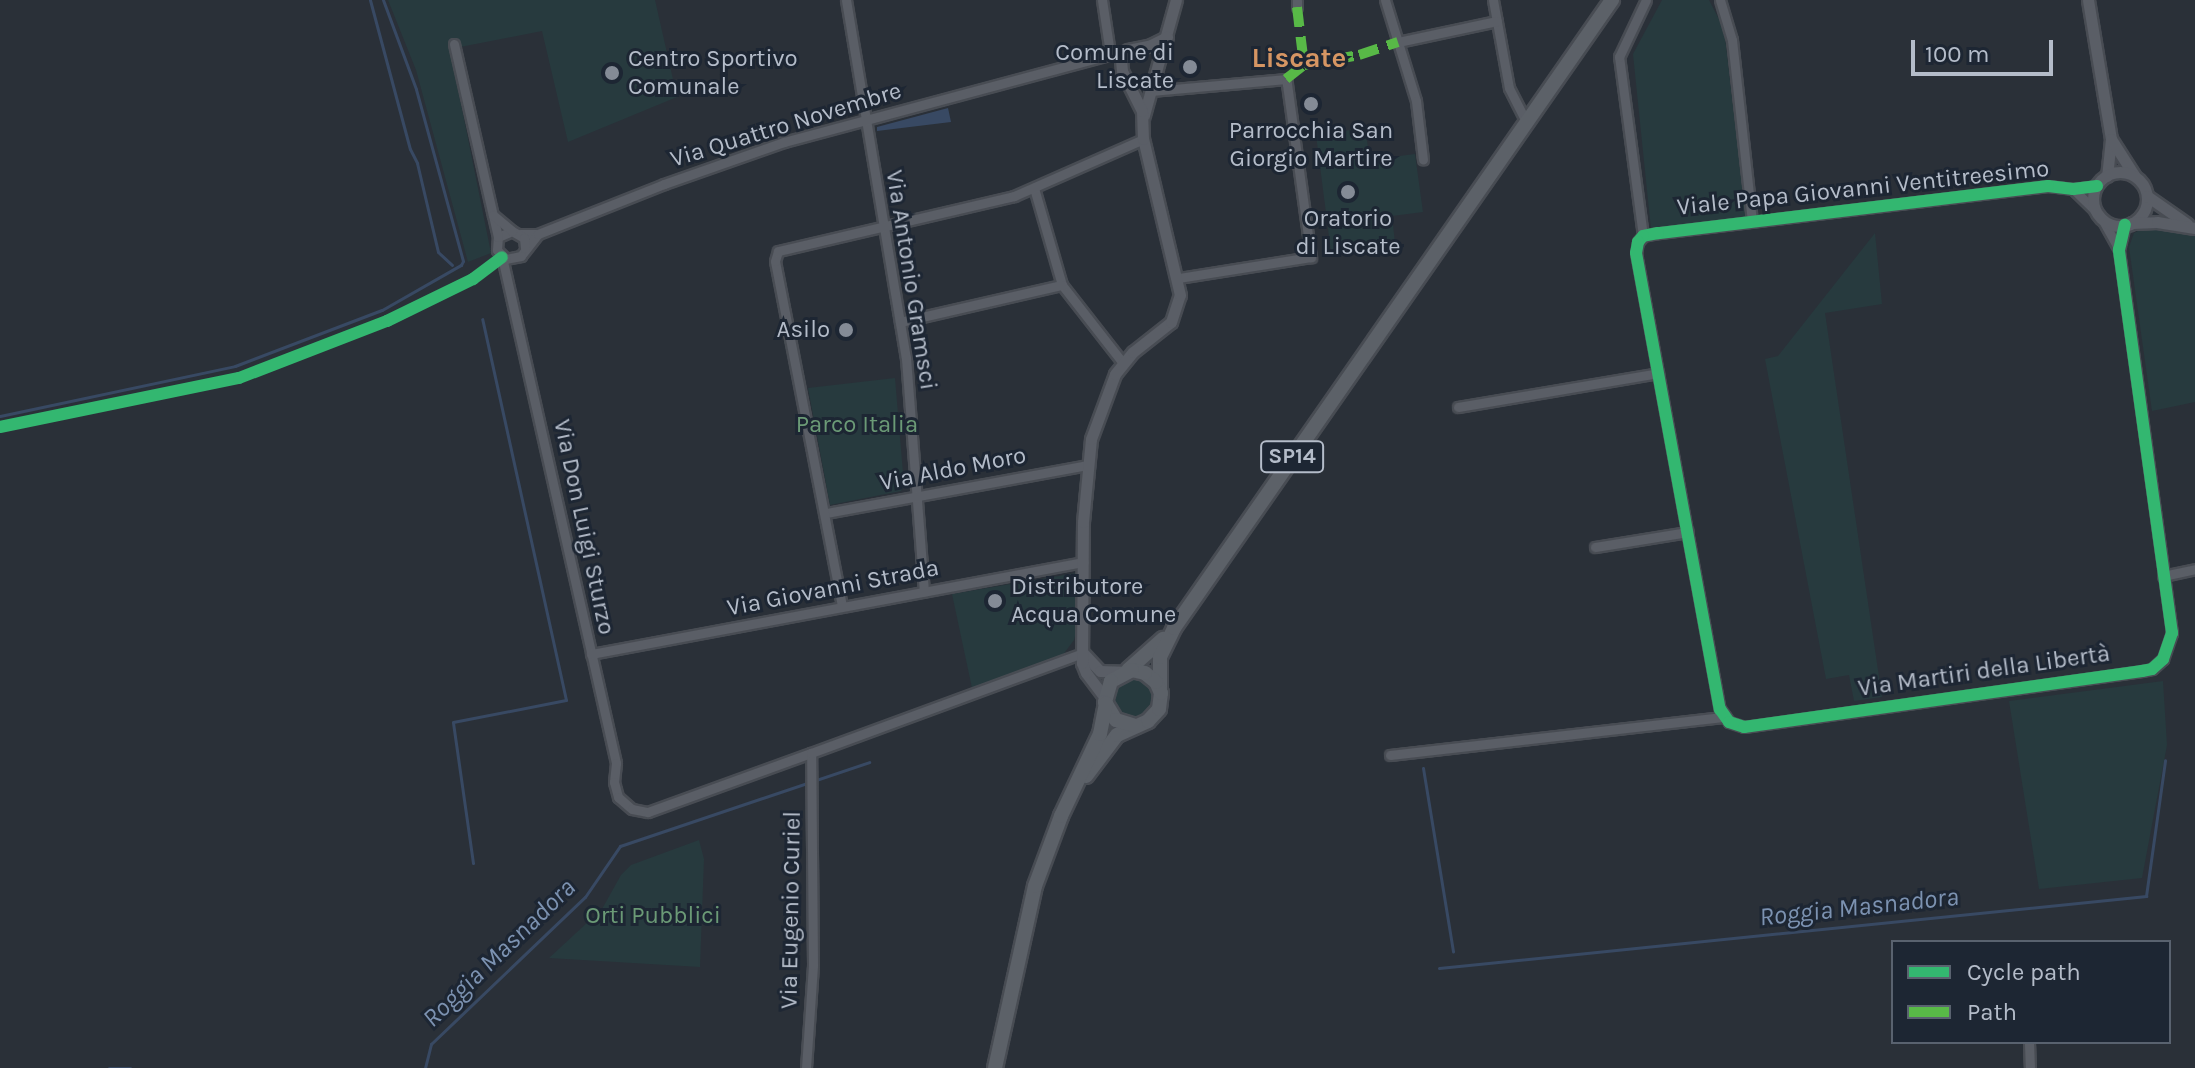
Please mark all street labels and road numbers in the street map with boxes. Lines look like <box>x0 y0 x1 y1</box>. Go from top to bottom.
street label: Via Quattro Novembre <box>667 76 905 174</box>
street label: Viale Papa Giovanni Ventitreesimo <box>1675 154 2051 222</box>
street label: Via Antonio Gramsci <box>879 168 943 392</box>
street label: Via Don Luigi Sturzo <box>547 417 621 637</box>
road number: SP14 <box>1260 439 1324 475</box>
street label: Via Aldo Moro <box>877 441 1029 497</box>
street label: Via Giovanni Strada <box>725 553 941 623</box>
street label: Via Martiri della Libertà <box>1856 639 2112 703</box>
street label: Via Eugenio Curiel <box>775 811 807 1009</box>

